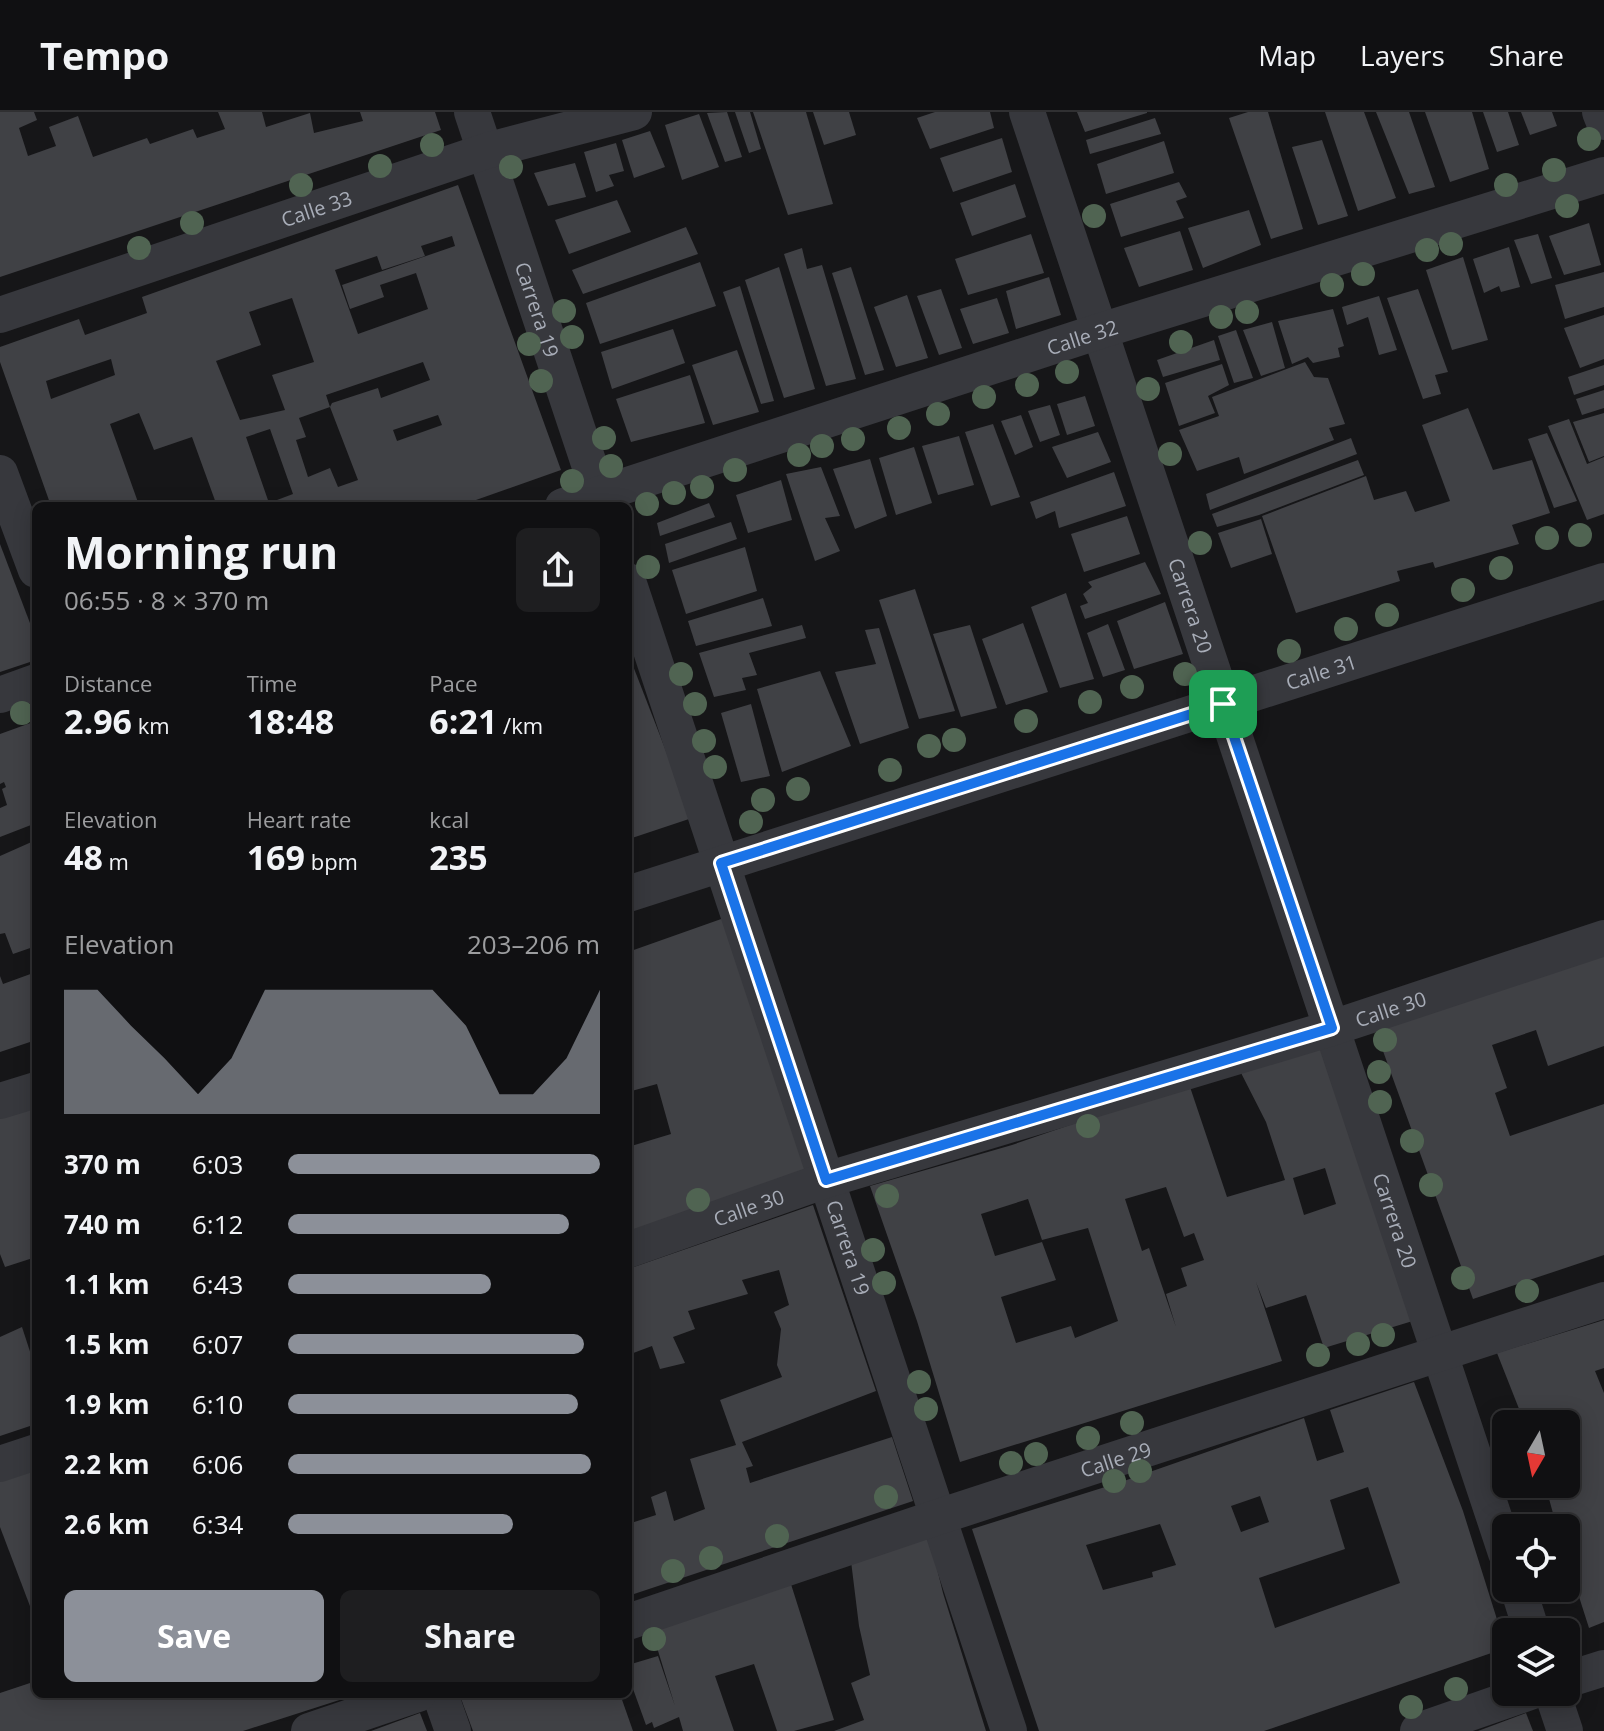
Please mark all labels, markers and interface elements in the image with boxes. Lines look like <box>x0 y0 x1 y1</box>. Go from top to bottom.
text: Tempo <box>40 29 169 81</box>
text: Map <box>1258 36 1316 74</box>
text: Layers <box>1360 36 1445 74</box>
text: Share <box>1489 36 1564 74</box>
street label: Calle 33 <box>277 184 355 233</box>
street label: Carrera 19 <box>509 258 566 360</box>
street label: Calle 32 <box>1043 313 1121 361</box>
text: Morning run <box>64 522 338 582</box>
button: share <box>516 528 600 612</box>
street label: Carrera 20 <box>1163 554 1219 657</box>
text: 06:55 · 8 × 370 m <box>64 582 269 618</box>
street label: Calle 31 <box>1282 648 1360 696</box>
text: Distance <box>64 668 152 698</box>
text: Time <box>247 668 297 698</box>
text: Pace <box>429 668 478 698</box>
pin <box>1189 670 1257 738</box>
icon: arrive <box>1201 682 1245 726</box>
text: 2.96 <box>64 698 132 744</box>
text: 18:48 <box>247 698 334 744</box>
text: 6:21 <box>429 698 497 744</box>
text: km <box>132 710 170 740</box>
text: /km <box>497 710 543 740</box>
text: Elevation <box>64 804 157 834</box>
text: Heart rate <box>247 804 351 834</box>
text: kcal <box>429 804 469 834</box>
text: 48 <box>64 834 103 880</box>
text: 169 <box>247 834 305 880</box>
text: 235 <box>429 834 488 880</box>
text: m <box>103 846 129 876</box>
text: bpm <box>305 846 358 876</box>
text: Elevation <box>64 926 174 962</box>
text: 203–206 m <box>467 926 600 962</box>
street label: Calle 30 <box>1352 984 1430 1033</box>
text: 370 m <box>64 1146 141 1182</box>
text: 6:03 <box>192 1146 243 1182</box>
street label: Carrera 20 <box>1367 1169 1424 1271</box>
street label: Calle 30 <box>710 1182 788 1232</box>
street label: Carrera 19 <box>820 1196 877 1298</box>
text: 740 m <box>64 1206 141 1242</box>
text: 6:12 <box>192 1206 243 1242</box>
text: 1.1 km <box>64 1266 150 1302</box>
text: 6:43 <box>192 1266 243 1302</box>
text: 1.5 km <box>64 1326 150 1362</box>
text: 6:07 <box>192 1326 243 1362</box>
text: 1.9 km <box>64 1386 150 1422</box>
text: 6:10 <box>192 1386 243 1422</box>
north arrow <box>1492 1410 1580 1498</box>
map controls <box>1492 1410 1580 1706</box>
street label: Calle 29 <box>1077 1435 1154 1483</box>
text: 2.2 km <box>64 1446 150 1482</box>
text: 6:06 <box>192 1446 243 1482</box>
text: 2.6 km <box>64 1506 150 1542</box>
text: 6:34 <box>192 1506 243 1542</box>
button: locate <box>1492 1514 1580 1602</box>
button: Save <box>64 1590 324 1682</box>
button: Share <box>340 1590 600 1682</box>
button: layers <box>1492 1618 1580 1706</box>

